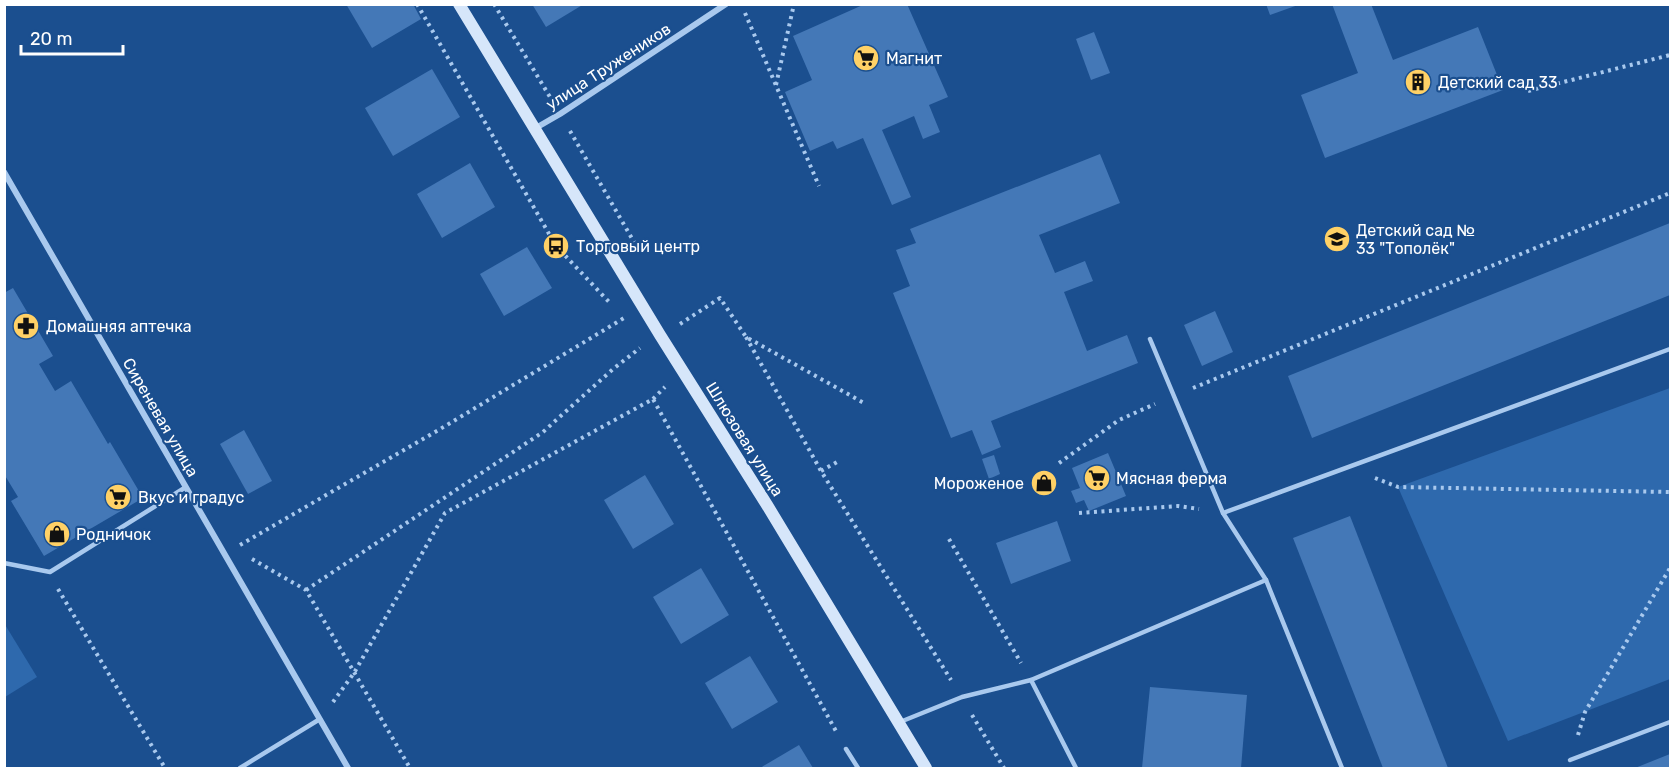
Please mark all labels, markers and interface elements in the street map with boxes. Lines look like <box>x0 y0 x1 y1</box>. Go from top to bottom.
scale bar <box>21 18 123 56</box>
street label: улица Тружеников <box>542 19 674 114</box>
text: 20 m <box>30 28 72 50</box>
supermarket icon: Магнит <box>851 43 881 73</box>
place label: Магнит <box>886 49 942 68</box>
building icon: Детский сад 33 <box>1403 67 1433 97</box>
place label: Детский сад 33 <box>1438 73 1558 92</box>
place label: Детский сад № 33 "Тополёк" <box>1356 221 1475 258</box>
school or university icon: Детский сад № 33 "Тополёк" <box>1322 224 1352 254</box>
bus stop icon: Торговый центр <box>541 231 571 261</box>
place label: Торговый центр <box>576 237 700 256</box>
pharmacy icon: Домашняя аптечка <box>11 311 41 341</box>
place label: Домашняя аптечка <box>46 317 192 336</box>
street label: Сиреневая улица <box>119 354 202 480</box>
street label: Шлюзовая улица <box>702 379 787 500</box>
supermarket icon: Мясная ферма <box>1082 463 1112 493</box>
shop icon: Мороженое <box>1029 468 1059 498</box>
place label: Мясная ферма <box>1116 469 1227 488</box>
place label: Мороженое <box>934 474 1024 493</box>
supermarket icon: Вкус и градус <box>103 482 133 512</box>
place label: Вкус и градус <box>138 488 244 507</box>
shop icon: Родничок <box>42 519 72 549</box>
place label: Родничок <box>76 525 152 544</box>

